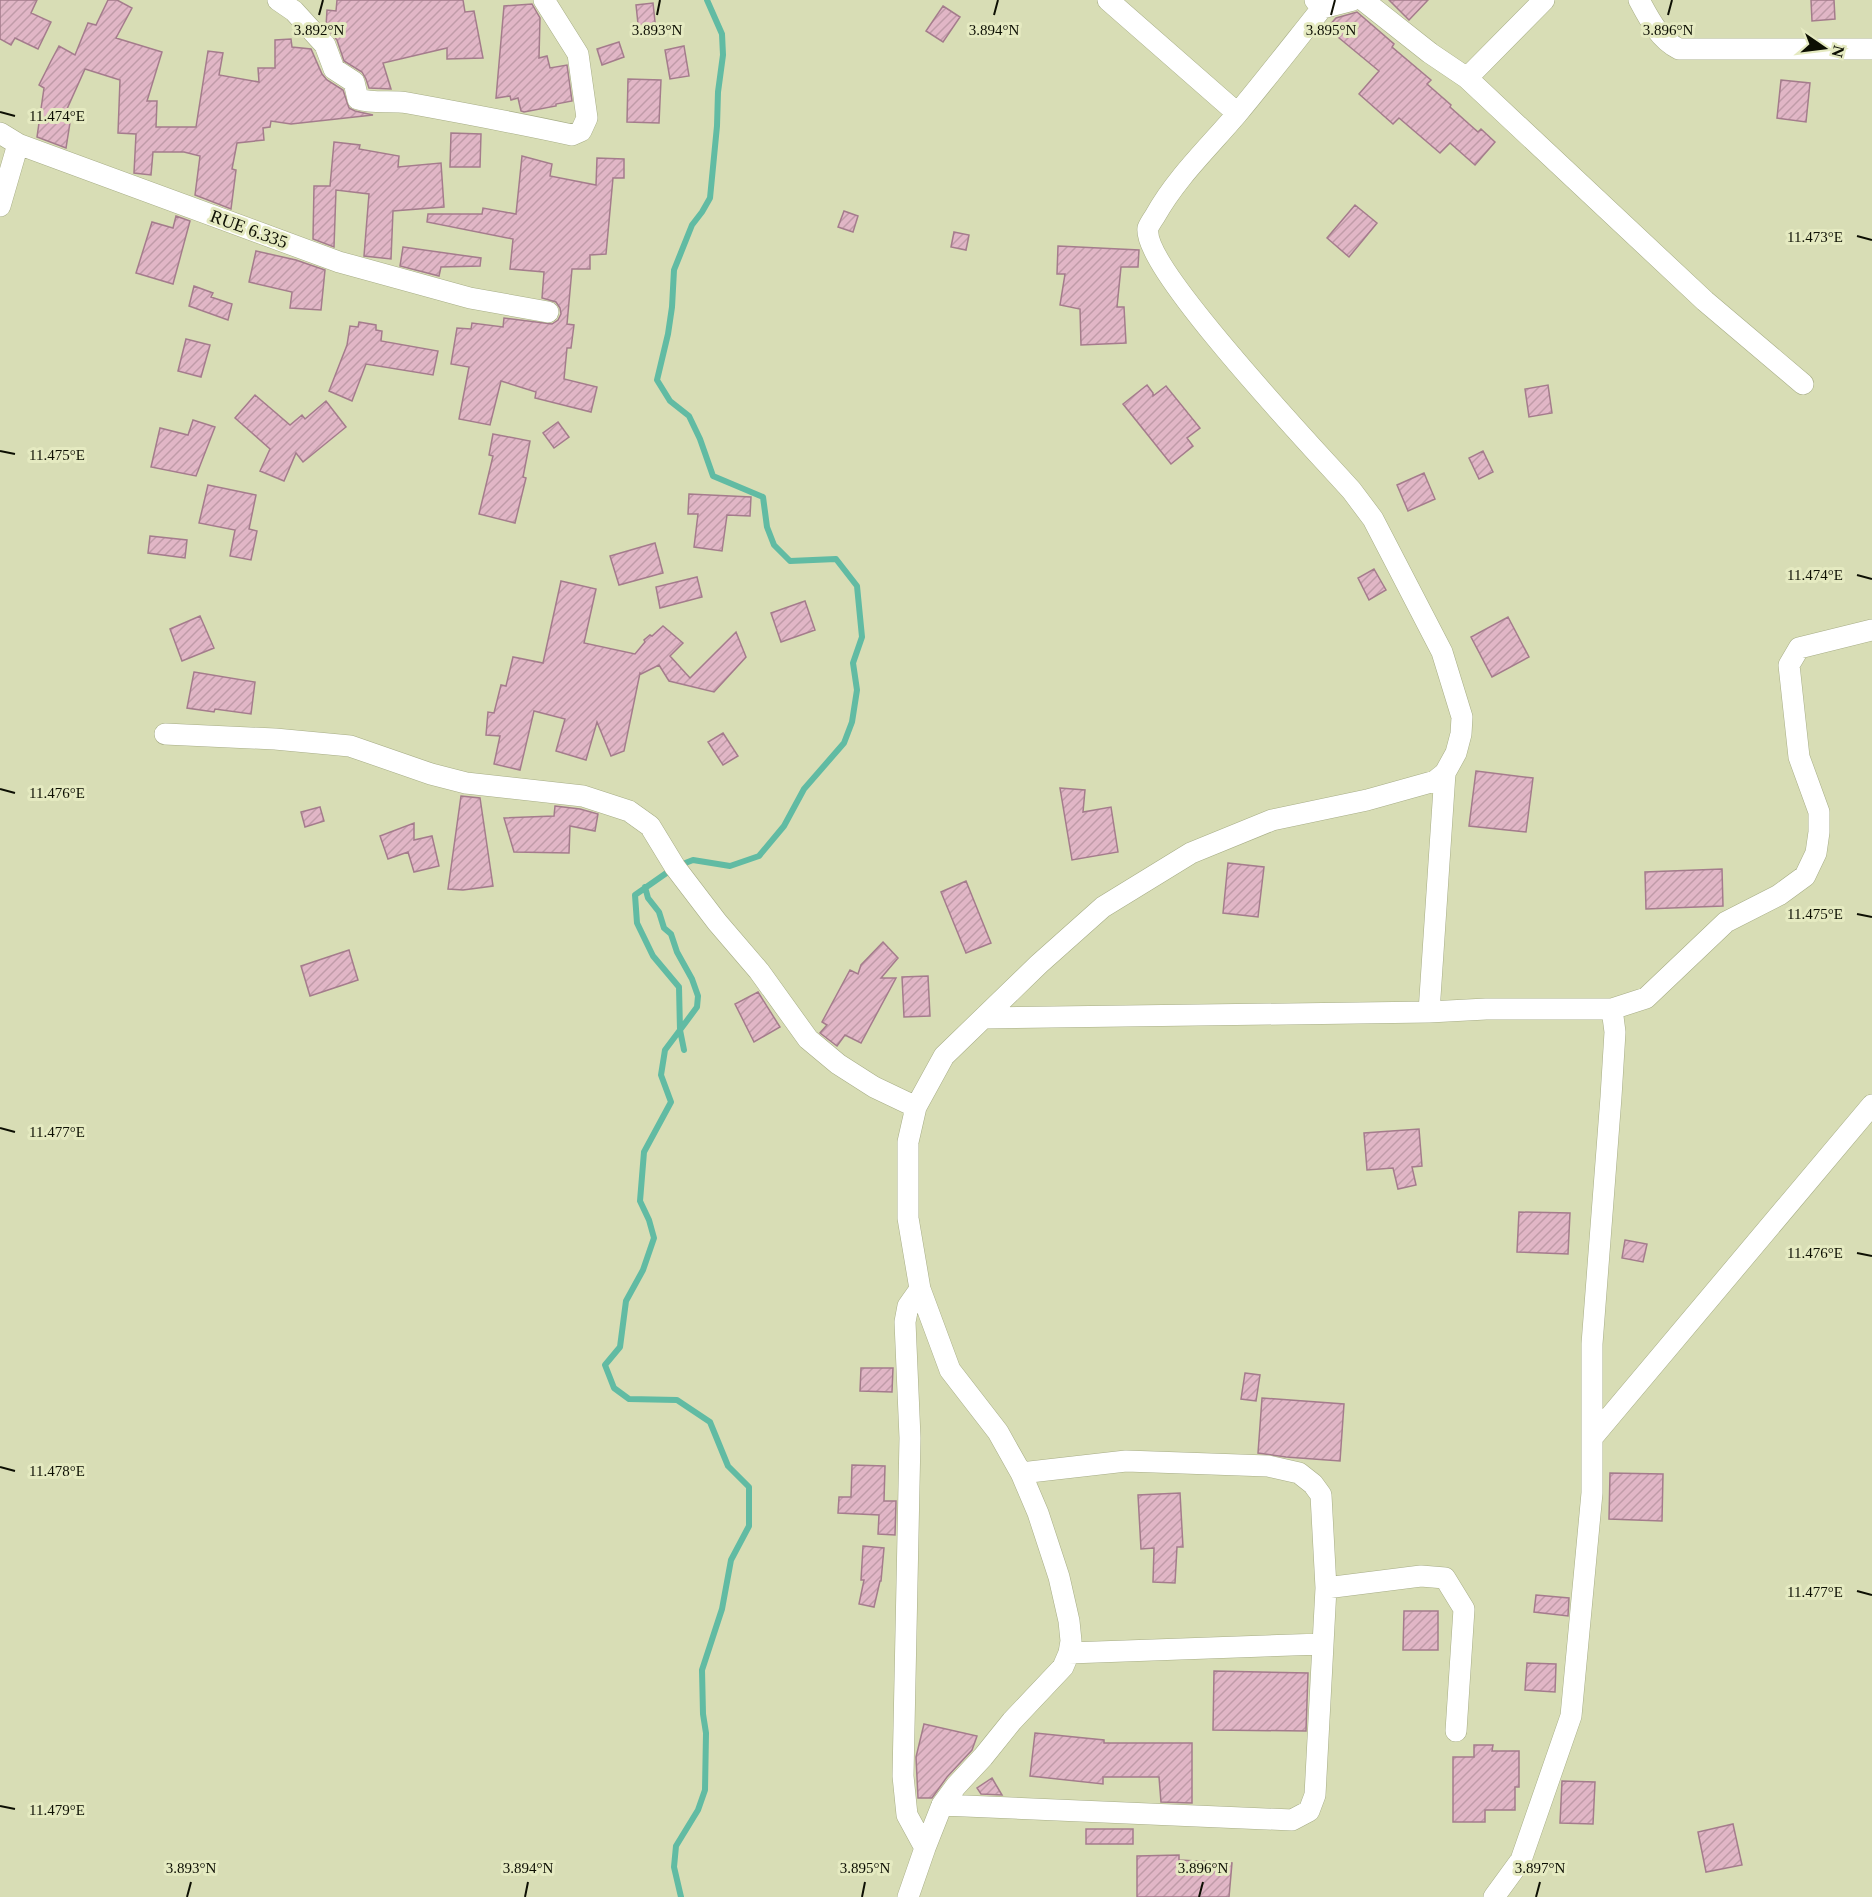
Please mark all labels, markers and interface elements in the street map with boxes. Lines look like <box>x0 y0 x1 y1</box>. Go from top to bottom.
north arrow <box>1794 18 1854 78</box>
text: 3.892°N <box>294 22 344 38</box>
text: 3.893°N <box>632 22 682 38</box>
text: 3.894°N <box>969 22 1019 38</box>
text: 3.895°N <box>1306 22 1356 38</box>
text: 3.896°N <box>1643 22 1693 38</box>
text: N <box>1828 44 1848 60</box>
text: 11.474°E <box>29 108 85 124</box>
street label: RUE 6.335 <box>208 206 290 252</box>
text: 11.473°E <box>1787 229 1843 245</box>
text: 11.475°E <box>29 447 85 463</box>
text: 11.474°E <box>1787 567 1843 583</box>
text: 11.476°E <box>29 785 85 801</box>
text: 11.475°E <box>1787 906 1843 922</box>
text: 11.477°E <box>29 1124 85 1140</box>
text: 11.476°E <box>1787 1245 1843 1261</box>
text: 11.478°E <box>29 1463 85 1479</box>
text: 11.477°E <box>1787 1584 1843 1600</box>
text: 11.479°E <box>29 1802 85 1818</box>
text: 3.893°N <box>166 1860 216 1876</box>
text: 3.894°N <box>503 1860 553 1876</box>
text: 3.895°N <box>840 1860 890 1876</box>
text: 3.896°N <box>1178 1860 1228 1876</box>
text: 3.897°N <box>1515 1860 1565 1876</box>

